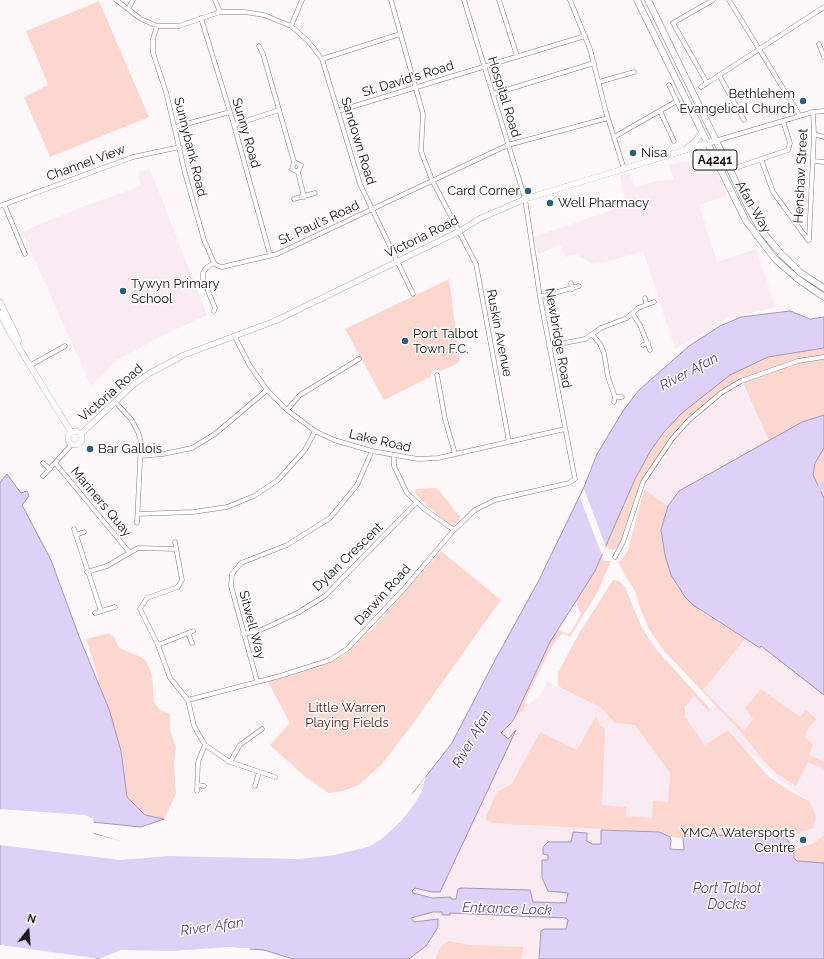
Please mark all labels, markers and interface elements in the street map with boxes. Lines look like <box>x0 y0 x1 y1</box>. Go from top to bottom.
street label: Hospital Road <box>484 55 524 139</box>
street label: St. David's Road <box>360 58 456 100</box>
place label: Bethlehem Evangelical Church <box>680 86 795 117</box>
street label: Sandown Road <box>337 95 379 187</box>
street label: Sunnybank Road <box>170 96 210 198</box>
street label: Sunny Road <box>229 96 263 170</box>
marker: Bethlehem Evangelical Church <box>798 96 808 106</box>
street label: Henshaw Street <box>791 128 811 224</box>
street label: Channel View <box>44 141 128 185</box>
place label: Nisa <box>641 145 667 161</box>
marker: Nisa <box>628 148 638 158</box>
road number: A4241 <box>693 150 737 170</box>
street label: Afan Way <box>732 178 774 236</box>
place label: Card Corner <box>447 183 520 199</box>
marker: Card Corner <box>523 186 533 196</box>
place label: Well Pharmacy <box>558 195 649 211</box>
street label: St. Paul's Road <box>276 197 362 249</box>
marker: Well Pharmacy <box>545 198 555 208</box>
street label: Victoria Road <box>383 213 461 261</box>
place label: Tywyn Primary School <box>131 276 220 307</box>
marker: Tywyn Primary School <box>118 286 128 296</box>
street label: Newbridge Road <box>541 287 575 389</box>
street label: Ruskin Avenue <box>483 288 515 378</box>
place label: Port Talbot Town F.C. <box>413 326 478 357</box>
marker: Port Talbot Town F.C. <box>400 336 410 346</box>
water label: River Afan <box>657 350 721 394</box>
street label: Victoria Road <box>76 361 146 425</box>
street label: Lake Road <box>347 426 413 456</box>
place label: Bar Gallois <box>98 441 162 457</box>
marker: Bar Gallois <box>85 444 95 454</box>
street label: Mariners Quay <box>67 464 135 540</box>
street label: Dylan Crescent <box>310 520 386 594</box>
street label: Darwin Road <box>352 561 414 629</box>
street label: Sitwell Way <box>235 589 269 661</box>
park label: Little Warren Playing Fields <box>305 700 389 731</box>
water label: River Afan <box>449 707 495 771</box>
place label: YMCA Watersports Centre <box>681 825 795 856</box>
marker: YMCA Watersports Centre <box>798 835 808 845</box>
water label: Port Talbot Docks <box>693 881 761 914</box>
water label: Entrance Lock <box>462 899 552 919</box>
north arrow <box>8 911 48 951</box>
text: N <box>26 912 38 926</box>
water label: River Afan <box>179 914 245 940</box>

